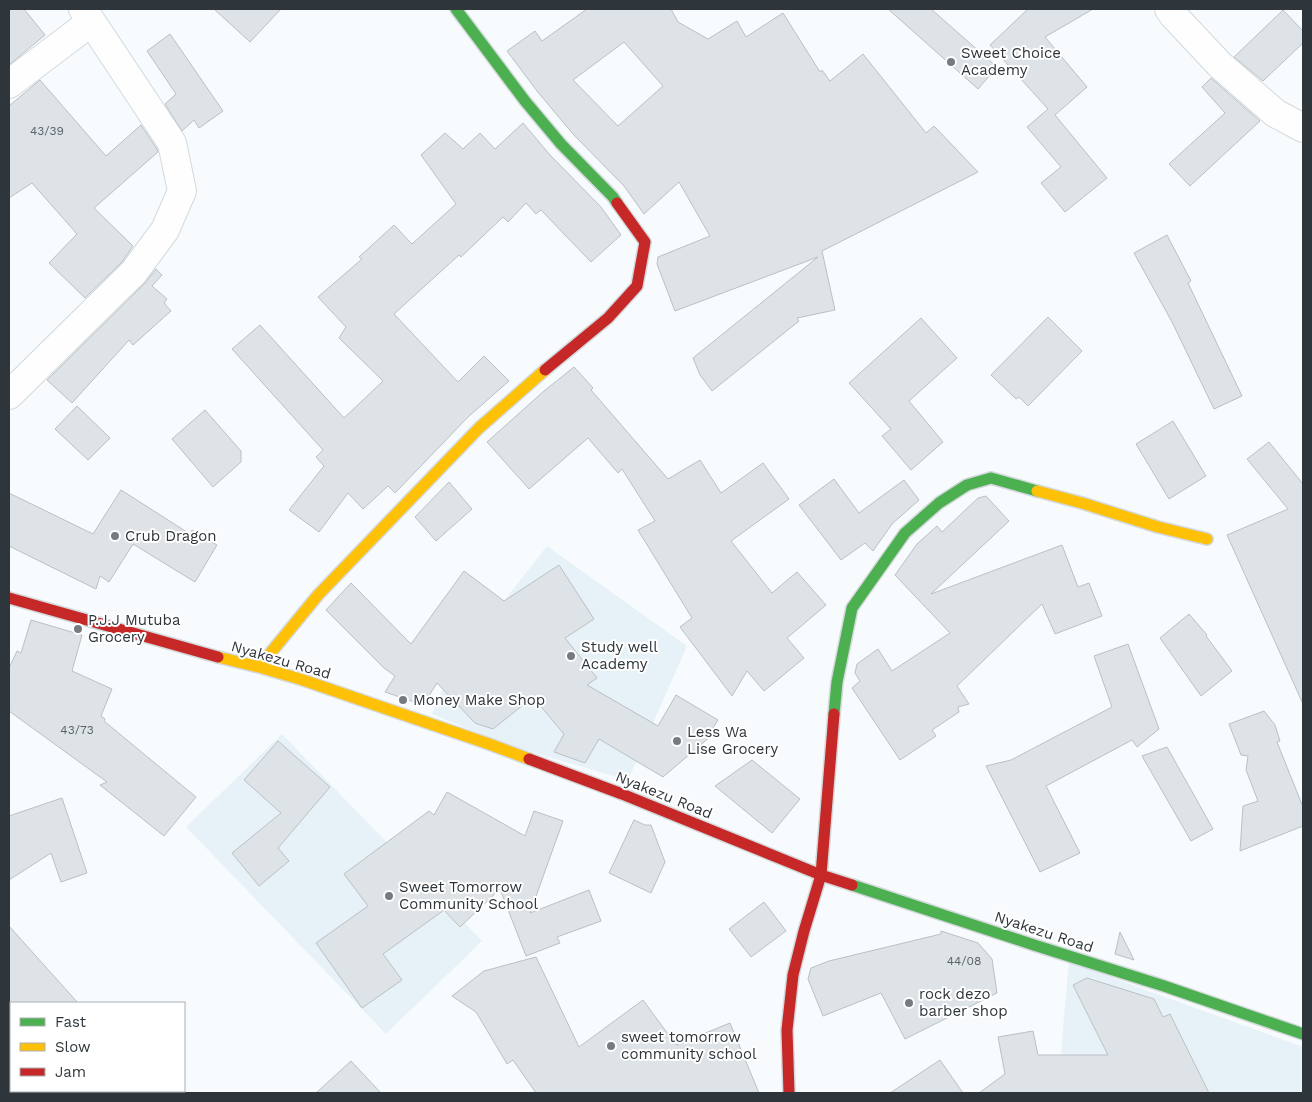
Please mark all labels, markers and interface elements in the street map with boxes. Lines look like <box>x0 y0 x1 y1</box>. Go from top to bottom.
place label: Sweet Choice Academy <box>961 44 1061 79</box>
marker: Sweet Choice Academy <box>945 56 957 68</box>
house number: 43/39 <box>30 124 64 138</box>
place label: Crub Dragon <box>125 527 217 545</box>
marker: Crub Dragon <box>109 530 121 542</box>
place label: P.J.J Mutuba Grocery <box>88 611 181 646</box>
marker: P.J.J Mutuba Grocery <box>72 623 84 635</box>
street label: Nyakezu Road <box>229 637 333 683</box>
place label: Study well Academy <box>581 638 658 673</box>
marker: Study well Academy <box>565 650 577 662</box>
place label: Money Make Shop <box>413 691 545 709</box>
marker: Money Make Shop <box>397 694 409 706</box>
house number: 43/73 <box>60 723 94 737</box>
place label: Less Wa Lise Grocery <box>687 723 779 758</box>
marker: Less Wa Lise Grocery <box>671 735 683 747</box>
street label: Nyakezu Road <box>613 767 715 823</box>
place label: Sweet Tomorrow Community School <box>399 878 538 913</box>
marker: Sweet Tomorrow Community School <box>383 890 395 902</box>
street label: Nyakezu Road <box>992 908 1096 956</box>
house number: 44/08 <box>947 954 981 968</box>
place label: rock dezo barber shop <box>919 985 1008 1020</box>
marker: rock dezo barber shop <box>903 997 915 1009</box>
legend <box>10 1002 185 1092</box>
text: Fast <box>55 1013 87 1031</box>
place label: sweet tomorrow community school <box>621 1028 757 1063</box>
text: Slow <box>55 1038 91 1056</box>
marker: sweet tomorrow community school <box>605 1040 617 1052</box>
text: Jam <box>55 1063 86 1081</box>

